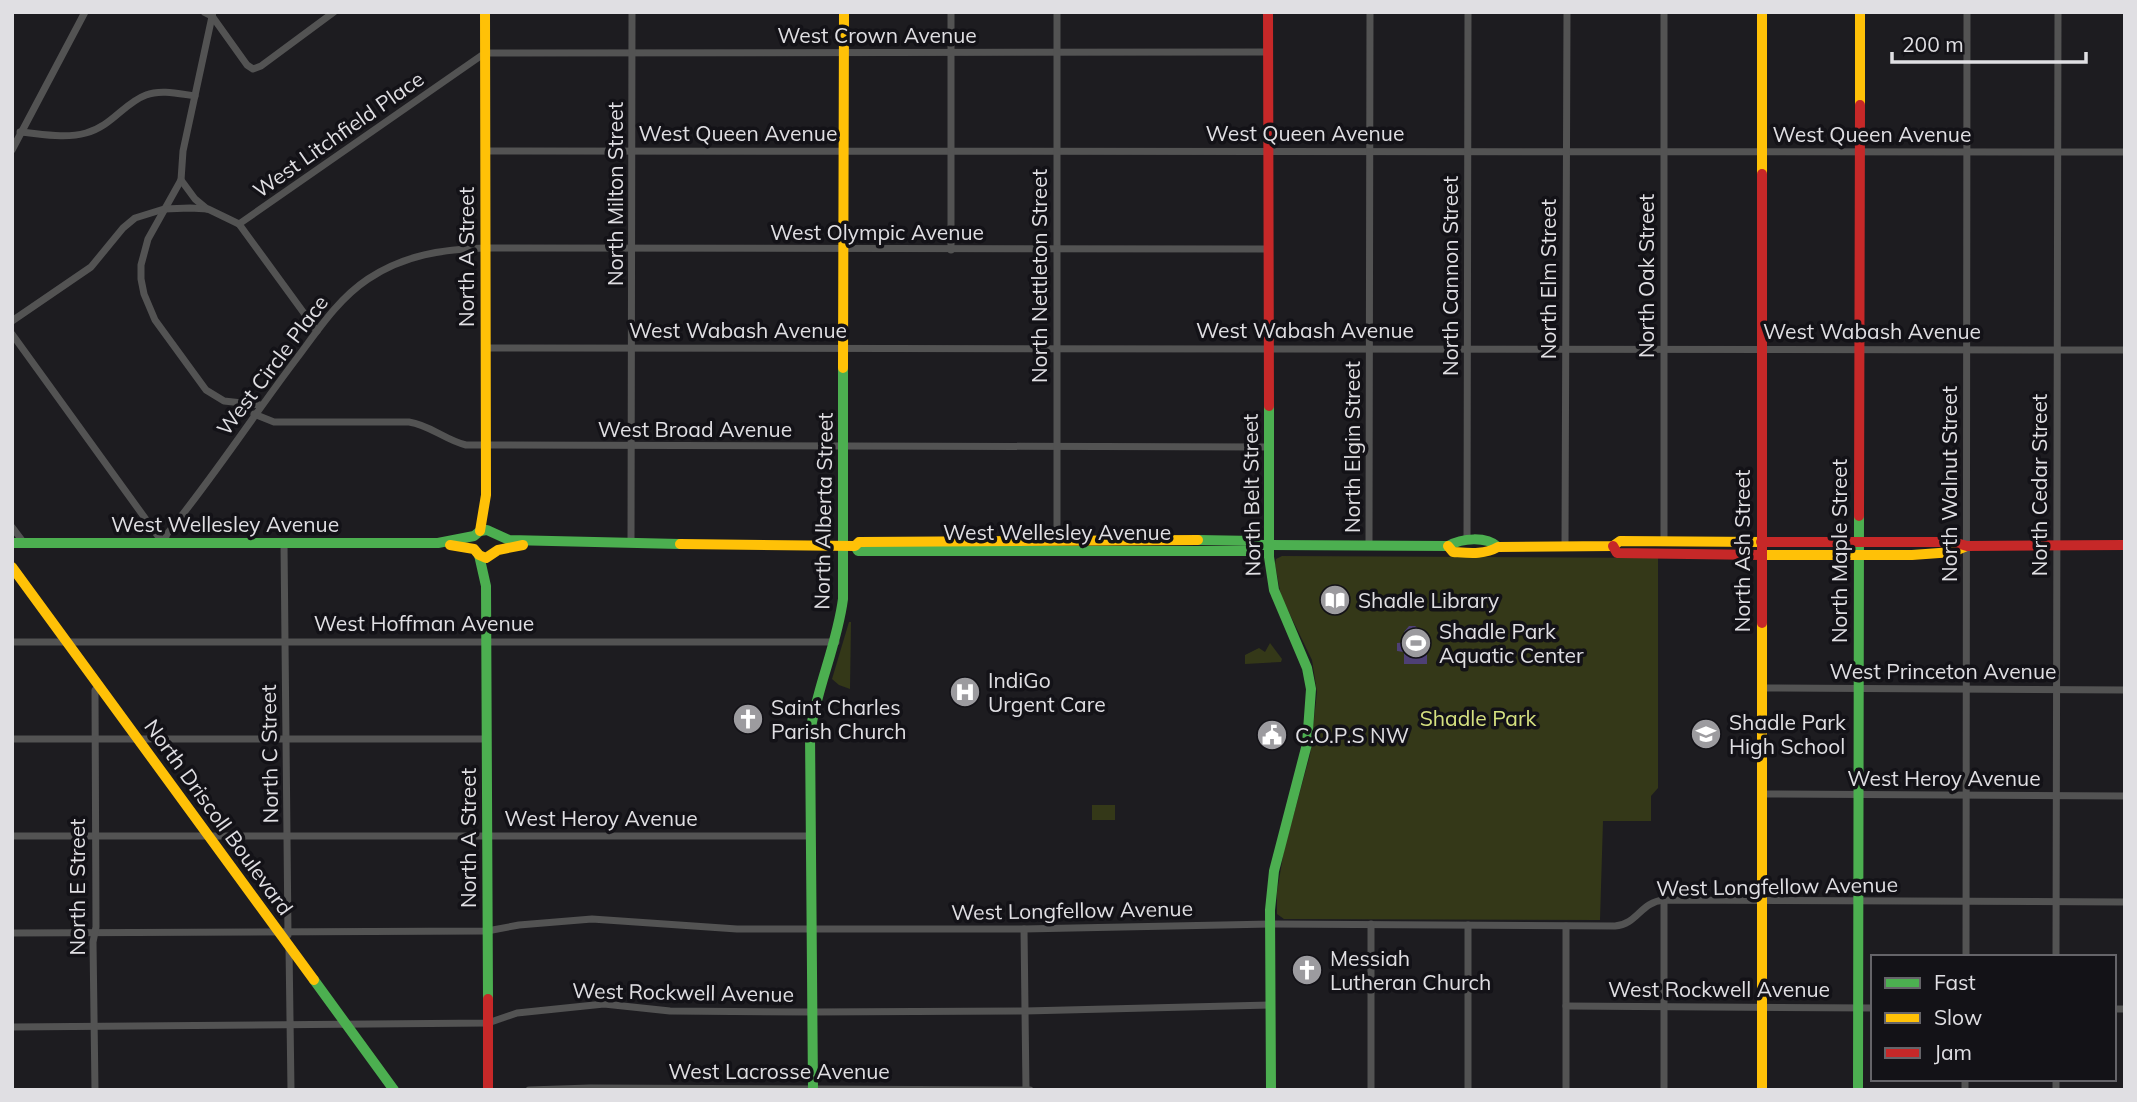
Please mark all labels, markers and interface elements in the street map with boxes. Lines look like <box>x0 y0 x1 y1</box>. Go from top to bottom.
scale bar <box>1892 21 2086 65</box>
street label: West Crown Avenue <box>777 22 977 48</box>
text: 200 m <box>1902 31 1964 57</box>
street label: West Litchfield Place <box>248 65 428 203</box>
street label: North Milton Street <box>602 102 628 286</box>
street label: West Queen Avenue <box>639 120 837 146</box>
street label: West Queen Avenue <box>1206 120 1404 146</box>
street label: West Queen Avenue <box>1773 121 1971 147</box>
street label: North Nettleton Street <box>1026 169 1052 383</box>
street label: North Cannon Street <box>1437 176 1463 376</box>
street label: North A Street <box>453 187 479 327</box>
street label: North Oak Street <box>1633 194 1659 358</box>
street label: North Elm Street <box>1535 199 1561 359</box>
street label: West Olympic Avenue <box>770 219 984 245</box>
street label: West Circle Place <box>211 290 333 440</box>
street label: West Wabash Avenue <box>629 317 847 343</box>
street label: West Wabash Avenue <box>1196 317 1414 343</box>
street label: West Wabash Avenue <box>1763 318 1981 344</box>
street label: North Elgin Street <box>1339 361 1365 533</box>
street label: North Walnut Street <box>1936 386 1962 582</box>
street label: North Cedar Street <box>2026 394 2052 576</box>
street label: North Alberta Street <box>808 412 838 610</box>
street label: North Belt Street <box>1237 413 1265 577</box>
street label: West Broad Avenue <box>598 416 792 442</box>
street label: North Maple Street <box>1826 459 1852 643</box>
street label: North Ash Street <box>1729 470 1755 632</box>
street label: West Wellesley Avenue <box>111 511 339 537</box>
street label: West Wellesley Avenue <box>943 519 1171 545</box>
library icon: Shadle Library <box>1318 583 1352 617</box>
place label: Shadle Library <box>1358 587 1499 613</box>
street label: West Hoffman Avenue <box>314 610 534 636</box>
place label: Shadle Park Aquatic Center <box>1439 618 1584 668</box>
sports icon: Shadle Park Aquatic Center <box>1399 626 1433 660</box>
street label: West Princeton Avenue <box>1830 658 2056 684</box>
place label: IndiGo Urgent Care <box>988 667 1106 717</box>
hospital icon: IndiGo Urgent Care <box>948 675 982 709</box>
street label: North C Street <box>255 684 283 824</box>
place label: Saint Charles Parish Church <box>771 694 907 744</box>
church icon: Saint Charles Parish Church <box>731 702 765 736</box>
park label: Shadle Park <box>1420 705 1537 731</box>
place label: Shadle Park High School <box>1729 709 1846 759</box>
street label: North Driscoll Boulevard <box>139 714 299 920</box>
school or university icon: Shadle Park High School <box>1689 717 1723 751</box>
public building icon: C.O.P.S NW <box>1255 718 1289 752</box>
place label: C.O.P.S NW <box>1295 722 1409 748</box>
street label: West Heroy Avenue <box>1847 765 2041 791</box>
street label: North A Street <box>455 768 481 908</box>
street label: West Heroy Avenue <box>504 805 698 831</box>
street label: North E Street <box>64 819 90 955</box>
street label: West Longfellow Avenue <box>1656 871 1898 901</box>
street label: West Longfellow Avenue <box>951 895 1193 925</box>
place label: Messiah Lutheran Church <box>1330 945 1491 995</box>
church icon: Messiah Lutheran Church <box>1290 953 1324 987</box>
legend <box>1871 955 2116 1081</box>
text: Fast <box>1934 969 1976 995</box>
street label: West Rockwell Avenue <box>1608 976 1830 1002</box>
street label: West Rockwell Avenue <box>572 977 794 1007</box>
text: Slow <box>1934 1004 1982 1030</box>
text: Jam <box>1934 1039 1972 1065</box>
street label: West Lacrosse Avenue <box>668 1058 890 1084</box>

